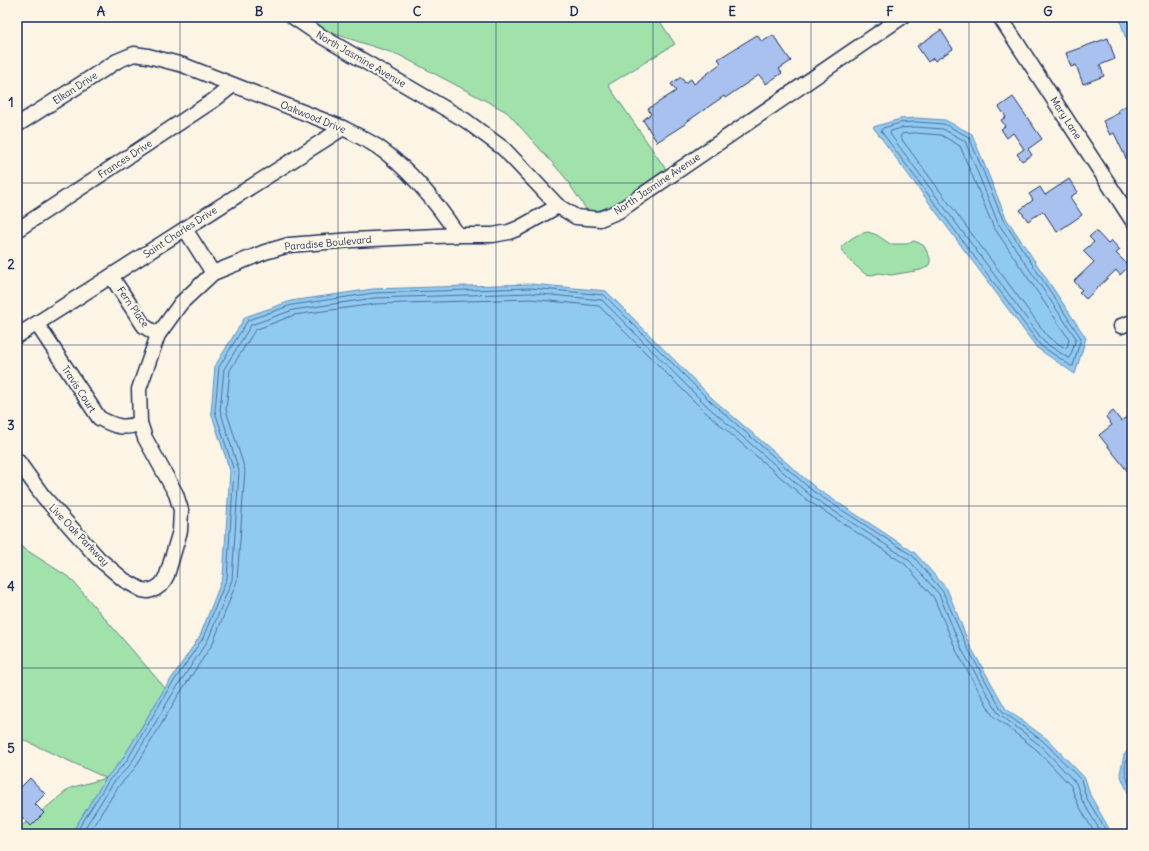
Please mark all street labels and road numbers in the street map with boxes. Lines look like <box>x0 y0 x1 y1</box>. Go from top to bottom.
street label: North Jasmine Avenue <box>314 28 408 90</box>
street label: Elkan Drive <box>50 69 100 107</box>
street label: Mary Lane <box>1047 94 1085 142</box>
street label: Oakwood Drive <box>278 98 348 136</box>
street label: Frances Drive <box>96 137 154 181</box>
street label: North Jasmine Avenue <box>611 150 703 218</box>
street label: Saint Charles Drive <box>141 203 219 261</box>
street label: Paradise Boulevard <box>284 233 372 253</box>
street label: Fern Place <box>114 284 152 330</box>
street label: Travis Court <box>59 363 99 416</box>
street label: Live Oak Parkway <box>46 501 112 569</box>

